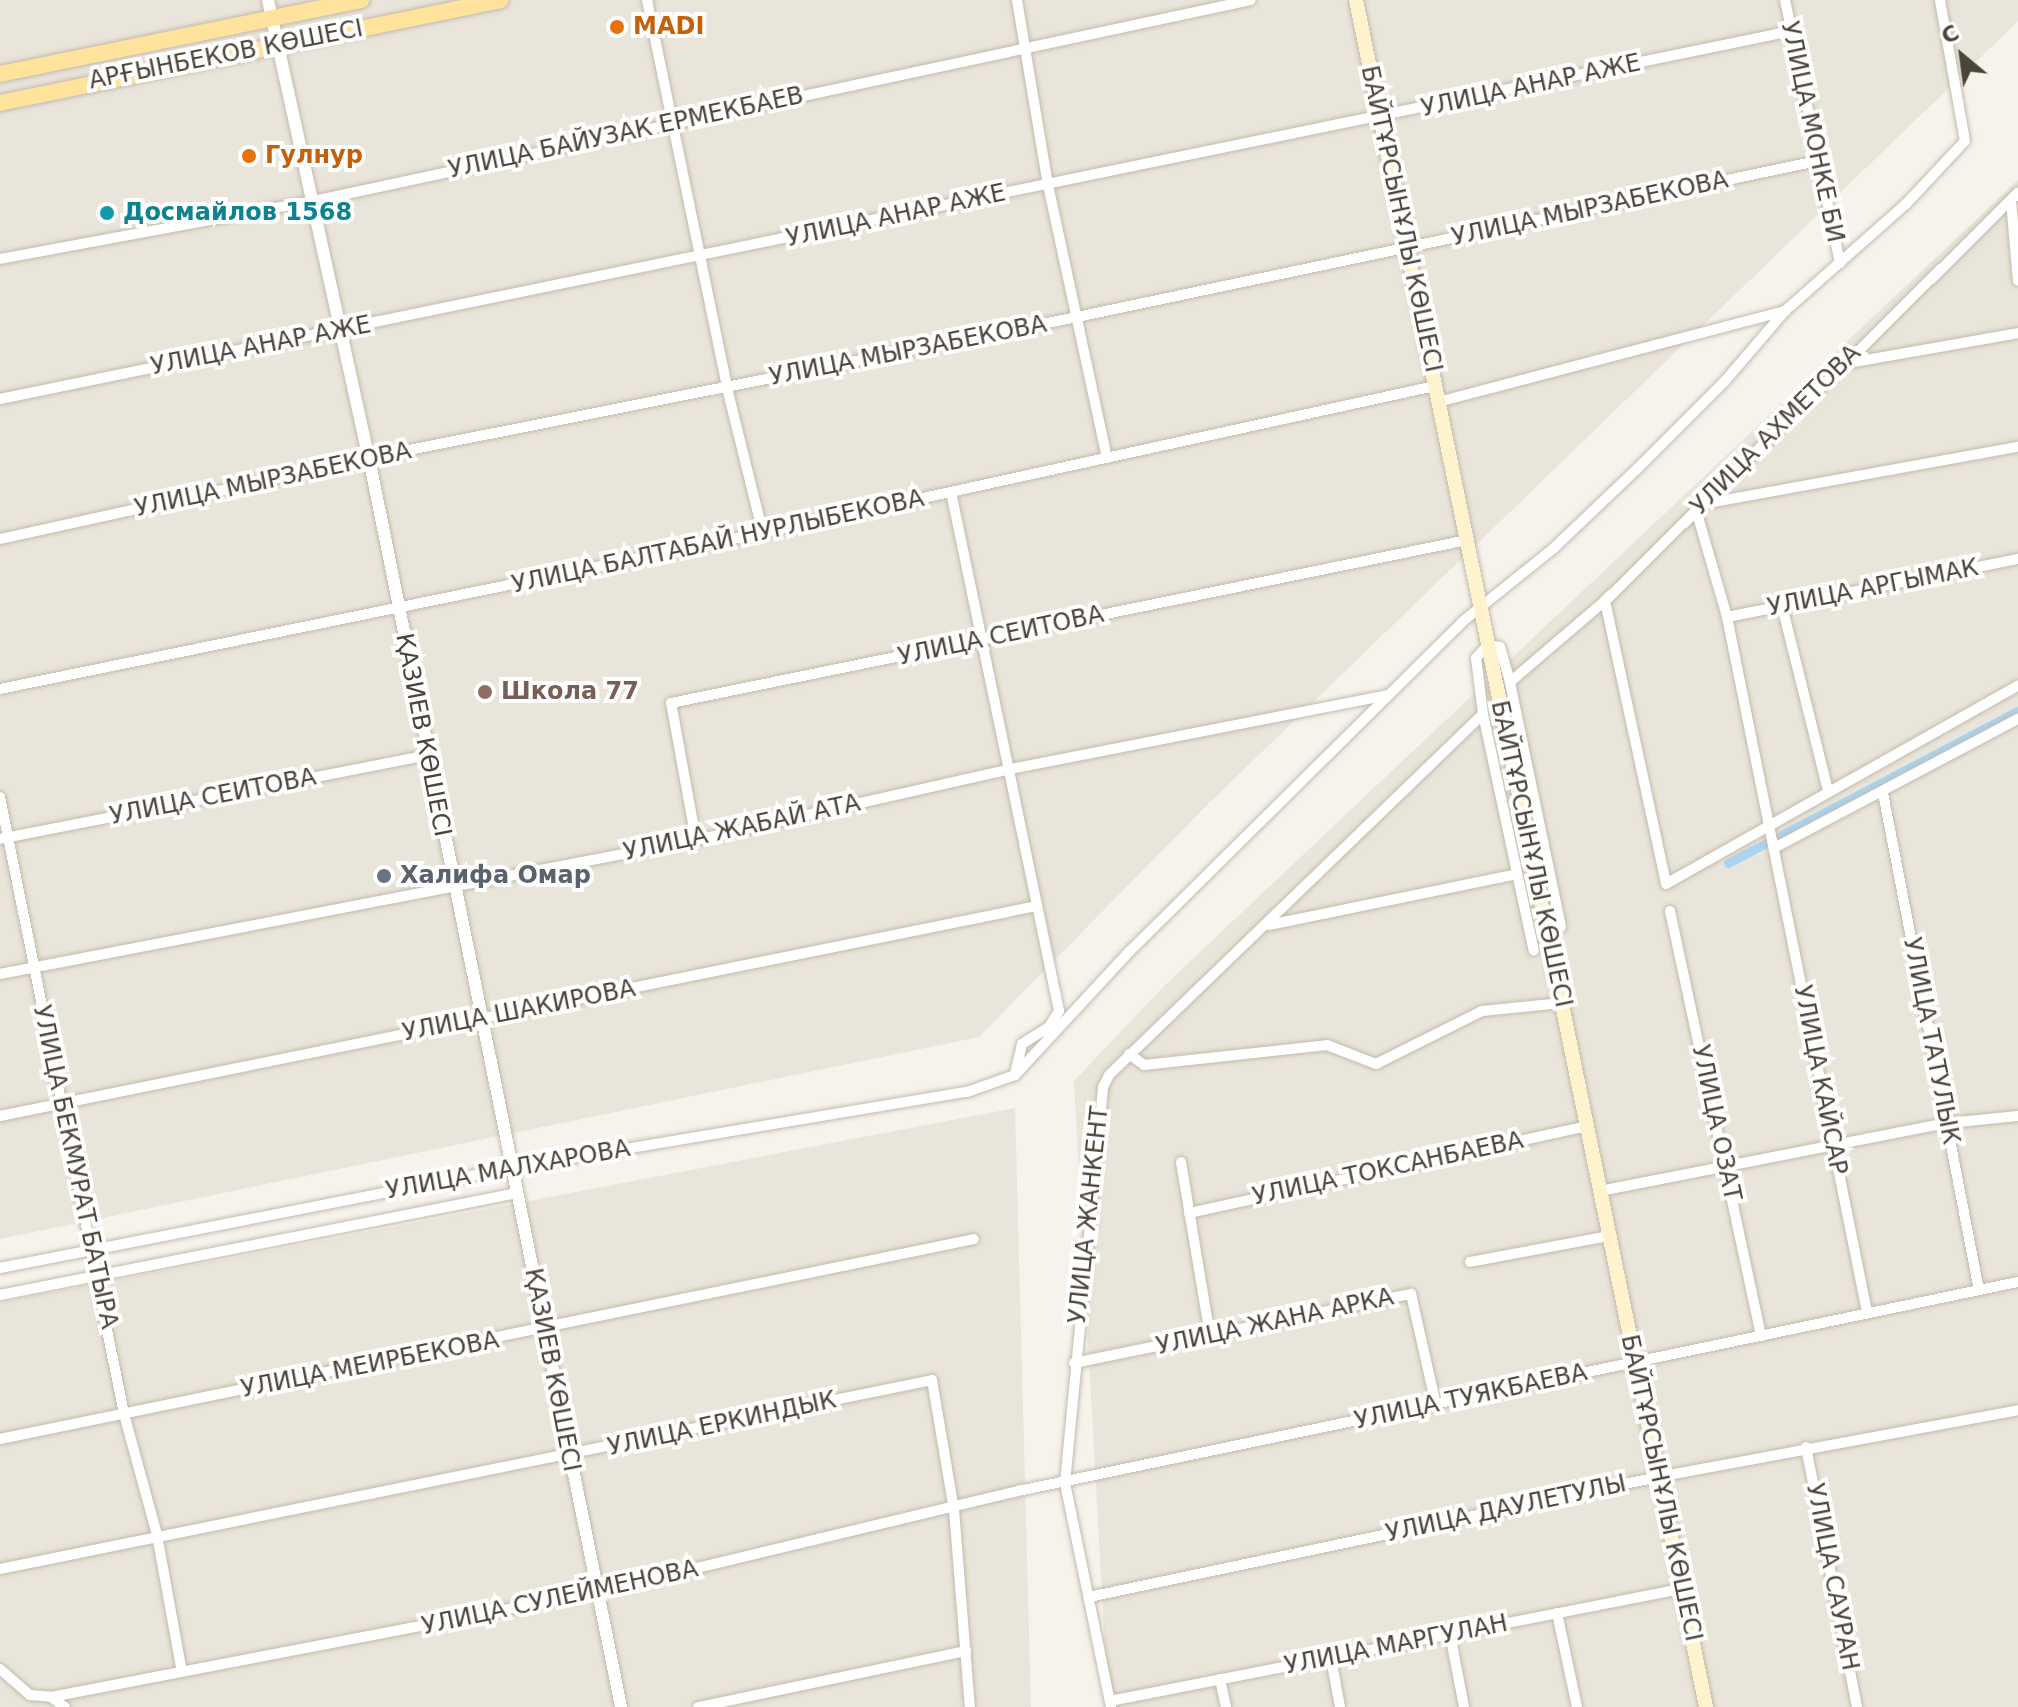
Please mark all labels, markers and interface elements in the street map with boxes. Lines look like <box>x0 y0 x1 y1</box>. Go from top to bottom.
place label: MADI <box>633 13 704 41</box>
street label: АРҒЫНБЕКОВ КӨШЕСІ <box>87 14 365 96</box>
north arrow <box>1922 16 2002 96</box>
marker: MADI <box>608 18 626 36</box>
street label: УЛИЦА МОНКЕ БИ <box>1775 19 1849 245</box>
text: С <box>1937 20 1963 49</box>
street label: УЛИЦА АНАР АЖЕ <box>1419 49 1643 123</box>
street label: БАЙТҰРСЫНҰЛЫ КӨШЕСІ <box>1354 63 1448 375</box>
street label: УЛИЦА БАЙУЗАК ЕРМЕКБАЕВ <box>446 81 806 185</box>
place label: Гулнур <box>265 142 363 170</box>
marker: Гулнур <box>240 147 258 165</box>
street label: УЛИЦА МЫРЗАБЕКОВА <box>1449 166 1731 252</box>
street label: УЛИЦА АНАР АЖЕ <box>784 179 1008 253</box>
place label: Досмайлов 1568 <box>123 199 352 227</box>
marker: Досмайлов 1568 <box>98 204 116 222</box>
street label: УЛИЦА МЫРЗАБЕКОВА <box>767 310 1049 392</box>
street label: УЛИЦА АНАР АЖЕ <box>148 311 374 381</box>
street label: УЛИЦА АХМЕТОВА <box>1685 339 1867 521</box>
street label: УЛИЦА МЫРЗАБЕКОВА <box>132 437 414 523</box>
street label: УЛИЦА БАЛТАБАЙ НУРЛЫБЕКОВА <box>509 484 927 600</box>
street label: УЛИЦА АРГЫМАК <box>1765 553 1981 623</box>
street label: УЛИЦА СЕИТОВА <box>895 600 1107 672</box>
street label: ҚАЗИЕВ КӨШЕСІ <box>389 631 457 839</box>
place label: Школа 77 <box>501 678 639 706</box>
marker: Школа 77 <box>476 683 494 701</box>
street label: БАЙТҰРСЫНҰЛЫ КӨШЕСІ <box>1484 698 1578 1010</box>
street label: УЛИЦА СЕИТОВА <box>107 763 319 831</box>
street label: УЛИЦА ЖАБАЙ АТА <box>621 789 863 867</box>
place label: Халифа Омар <box>400 862 591 890</box>
marker: Халифа Омар <box>375 867 393 885</box>
street label: УЛИЦА ТАТУЛЫК <box>1897 935 1965 1147</box>
street label: УЛИЦА ШАКИРОВА <box>400 974 638 1048</box>
street label: УЛИЦА КАЙСАР <box>1788 983 1852 1177</box>
street label: УЛИЦА БЕКМУРАТ БАТЫРА <box>27 1003 123 1331</box>
street label: УЛИЦА ОЗАТ <box>1685 1042 1747 1204</box>
street label: УЛИЦА ЖАНКЕНТ <box>1063 1105 1115 1325</box>
street label: УЛИЦА ТОКСАНБАЕВА <box>1250 1126 1526 1212</box>
street label: УЛИЦА МАЛХАРОВА <box>384 1134 632 1206</box>
street label: ҚАЗИЕВ КӨШЕСІ <box>518 1266 586 1474</box>
street label: УЛИЦА ЖАНА АРКА <box>1154 1283 1396 1361</box>
street label: УЛИЦА МЕИРБЕКОВА <box>239 1326 501 1404</box>
street label: БАЙТҰРСЫНҰЛЫ КӨШЕСІ <box>1614 1332 1708 1644</box>
street label: УЛИЦА ТУЯКБАЕВА <box>1352 1358 1590 1436</box>
street label: УЛИЦА ЕРКИНДЫК <box>605 1386 839 1462</box>
street label: УЛИЦА ДАУЛЕТУЛЫ <box>1383 1469 1629 1549</box>
street label: УЛИЦА САУРАН <box>1800 1481 1864 1673</box>
street label: УЛИЦА СУЛЕЙМЕНОВА <box>419 1555 701 1641</box>
street label: УЛИЦА МАРГУЛАН <box>1282 1609 1510 1681</box>

